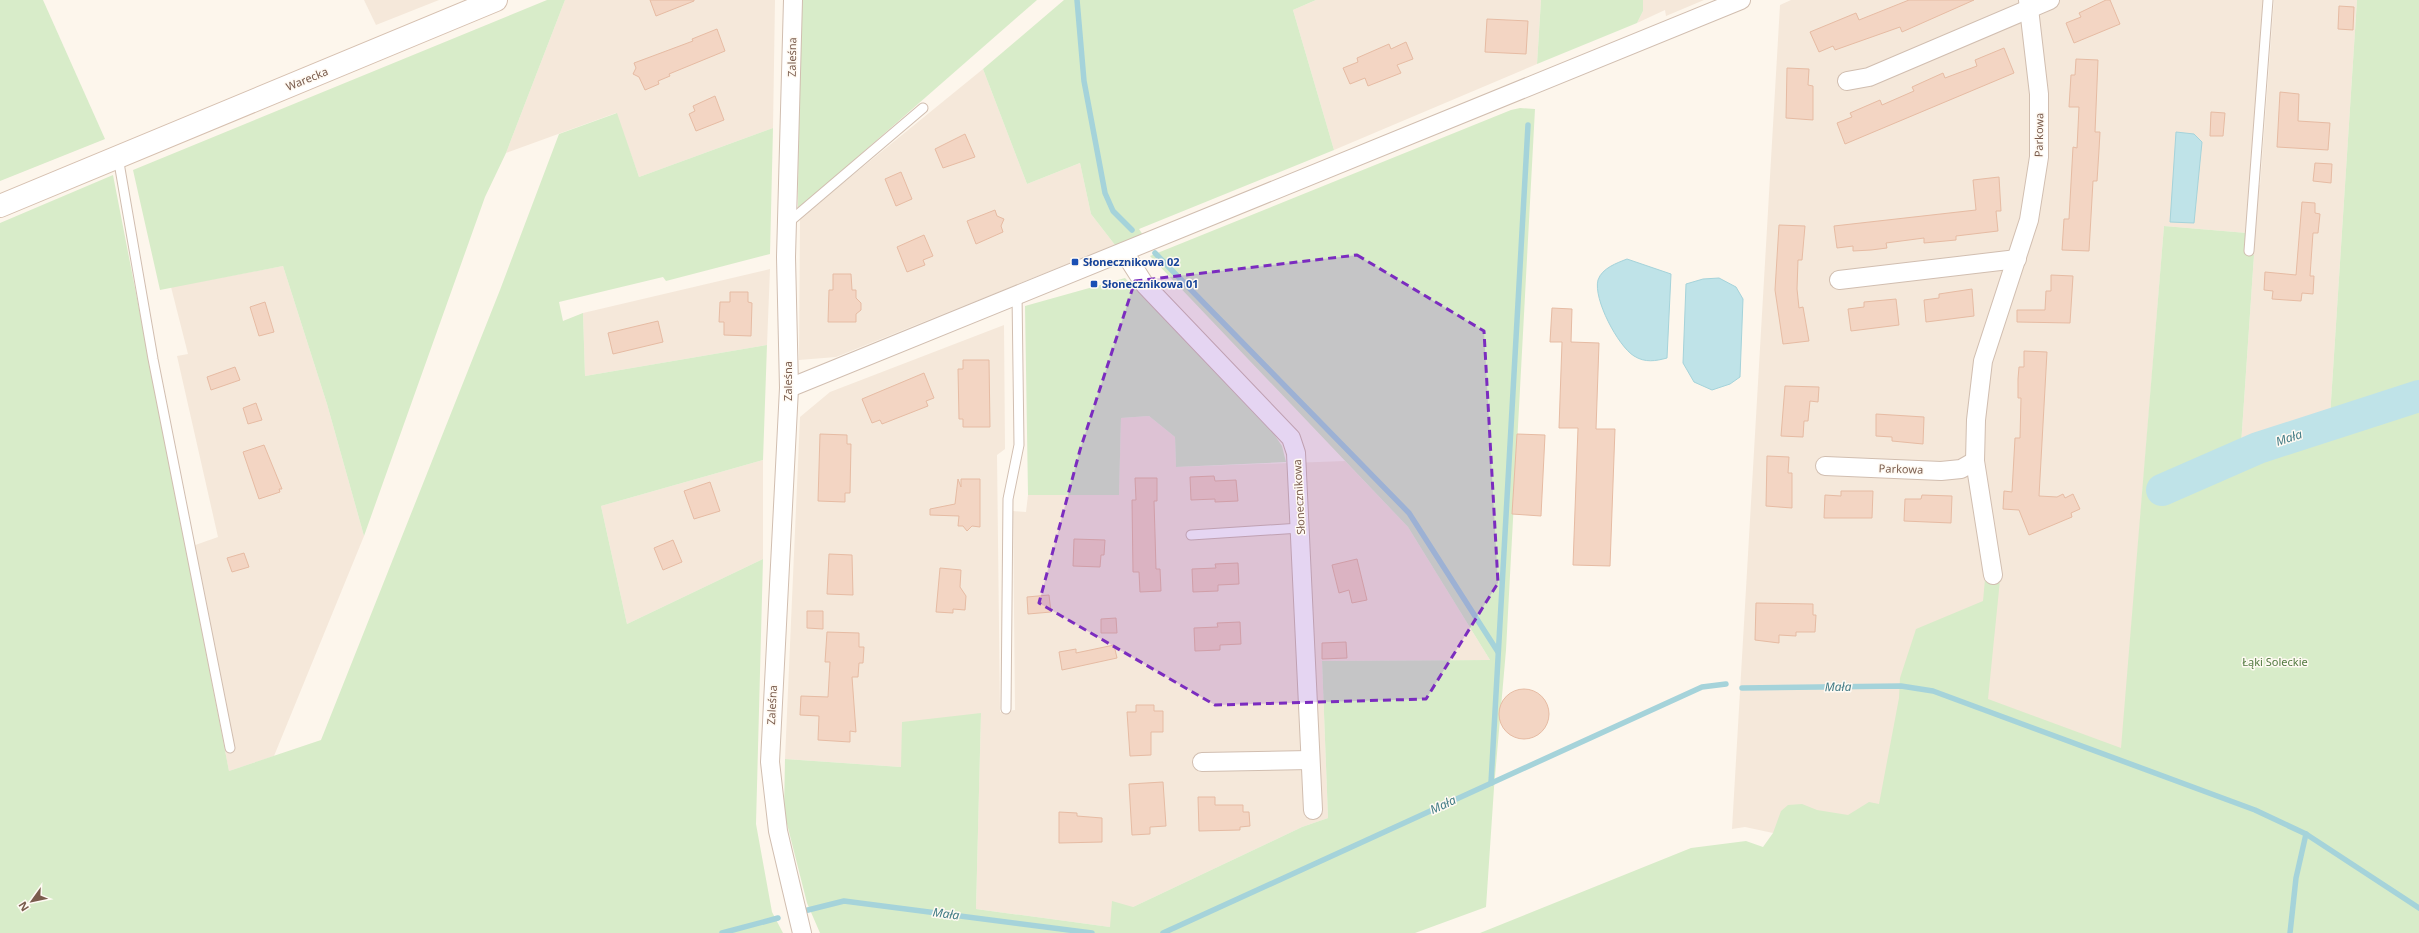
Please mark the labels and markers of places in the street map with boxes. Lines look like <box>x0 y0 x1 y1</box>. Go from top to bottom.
place label: Słonecznikowa 02 <box>1083 254 1179 269</box>
marker: Słonecznikowa 02 <box>1070 257 1080 267</box>
place label: Słonecznikowa 01 <box>1102 276 1198 291</box>
marker: Słonecznikowa 01 <box>1089 279 1099 289</box>

